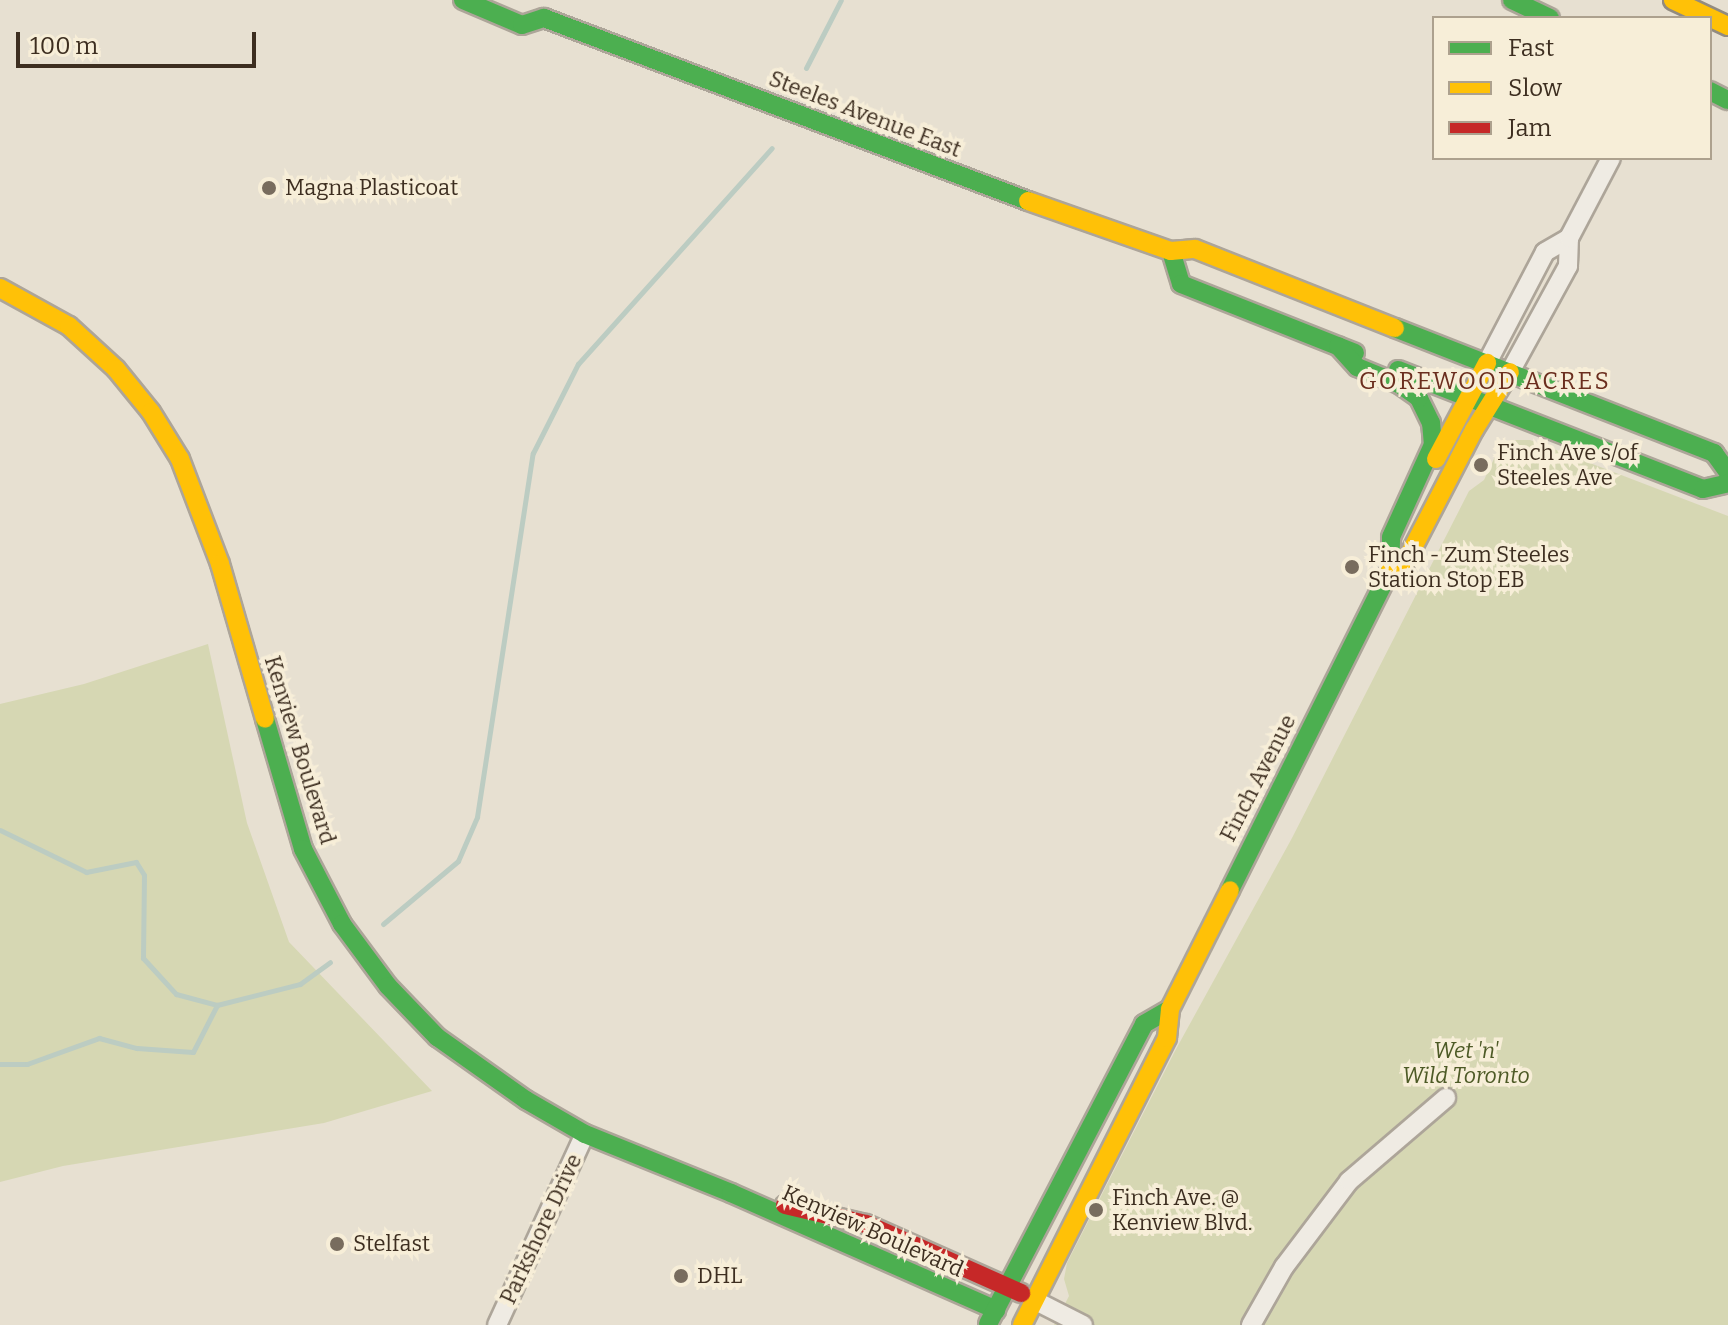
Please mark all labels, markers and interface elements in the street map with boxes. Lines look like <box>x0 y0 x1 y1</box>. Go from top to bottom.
scale bar <box>20 16 260 66</box>
legend <box>1432 16 1712 160</box>
text: 100 m <box>30 32 98 60</box>
text: Fast <box>1508 34 1554 62</box>
street label: Steeles Avenue East <box>765 65 965 163</box>
text: Slow <box>1508 74 1562 102</box>
text: Jam <box>1508 114 1551 142</box>
place label: Magna Plasticoat <box>285 175 458 201</box>
marker: Magna Plasticoat <box>260 179 278 197</box>
district label: GOREWOOD ACRES <box>1359 368 1611 396</box>
place label: Finch Ave s/of Steeles Ave <box>1497 439 1637 490</box>
marker: Finch Ave s/of Steeles Ave <box>1472 456 1490 474</box>
place label: Finch - Zum Steeles Station Stop EB <box>1368 541 1570 592</box>
marker: Finch - Zum Steeles Station Stop EB <box>1343 558 1361 576</box>
street label: Kenview Boulevard <box>259 653 341 847</box>
street label: Finch Avenue <box>1215 710 1301 846</box>
park label: Wet 'n' Wild Toronto <box>1402 1037 1530 1088</box>
street label: Parkshore Drive <box>495 1150 587 1308</box>
street label: Kenview Boulevard <box>778 1179 968 1283</box>
place label: Finch Ave. @ Kenview Blvd. <box>1112 1184 1252 1236</box>
marker: Finch Ave. @ Kenview Blvd. <box>1087 1201 1105 1219</box>
place label: Stelfast <box>353 1231 430 1257</box>
marker: Stelfast <box>328 1235 346 1253</box>
place label: DHL <box>697 1263 742 1289</box>
marker: DHL <box>672 1267 690 1285</box>

